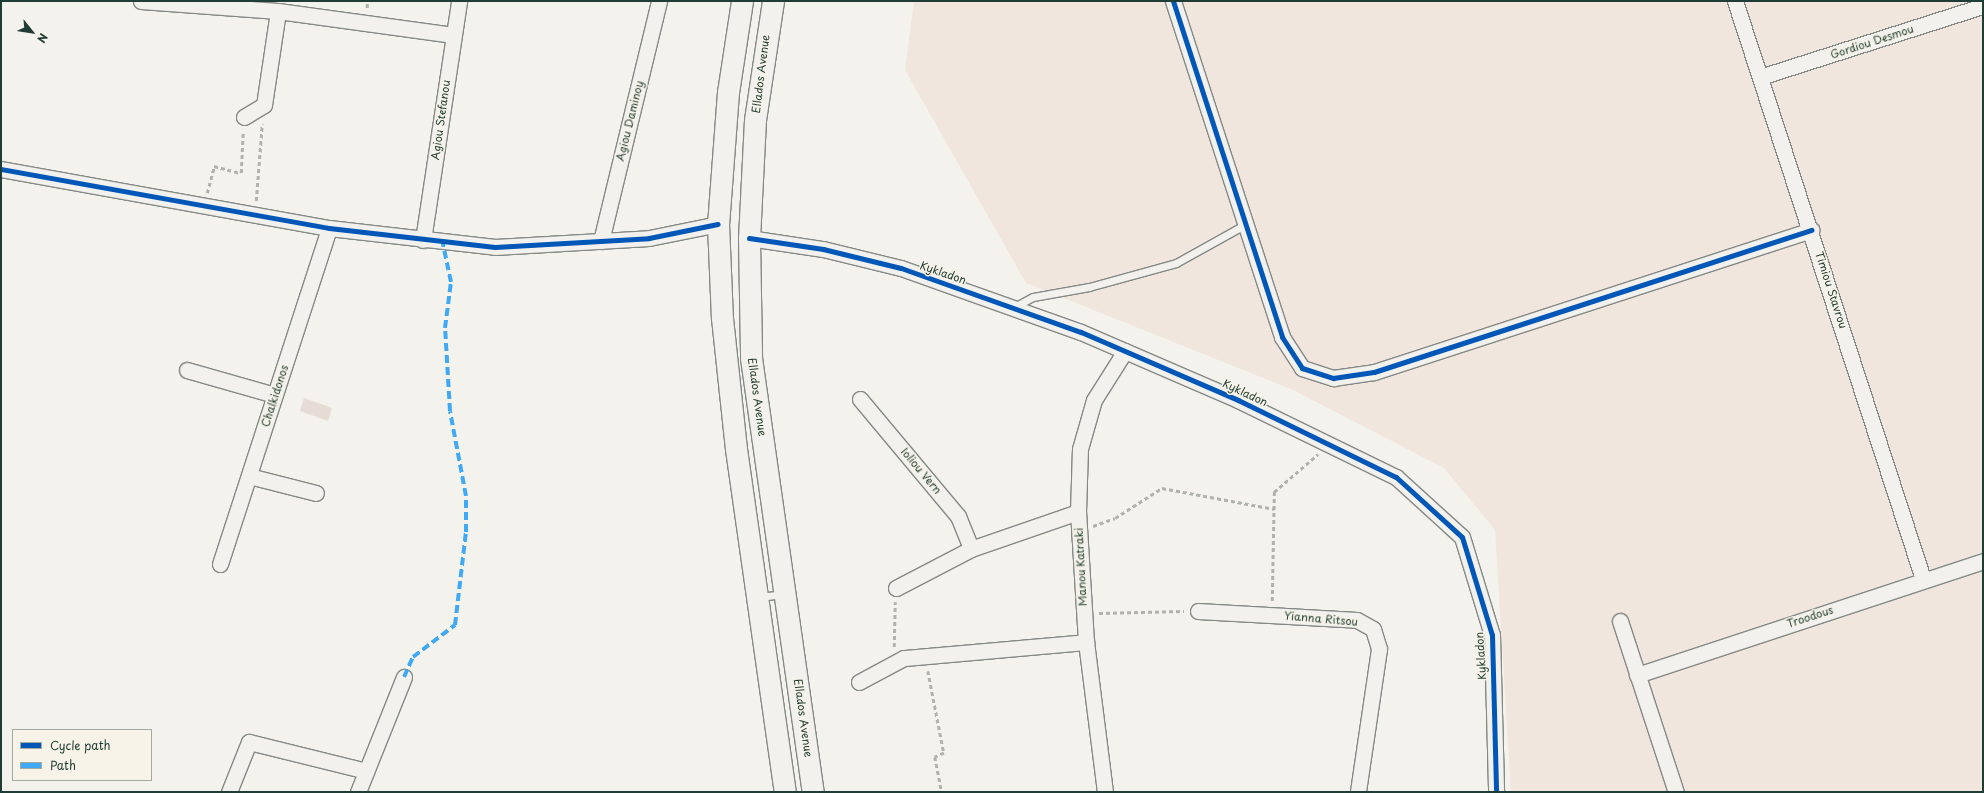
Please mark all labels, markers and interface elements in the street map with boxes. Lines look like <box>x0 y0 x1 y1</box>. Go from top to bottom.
north arrow <box>12 12 52 52</box>
street label: Gordiou Desmou <box>1828 22 1916 62</box>
text: N <box>33 30 52 46</box>
street label: Ellados Avenue <box>750 34 772 114</box>
street label: Agiou Stefanou <box>429 79 453 161</box>
street label: Agiou Daminoy <box>614 79 646 163</box>
street label: Timiou Stavrou <box>1812 250 1850 330</box>
street label: Kykladon <box>918 259 968 287</box>
street label: Ellados Avenue <box>745 357 769 437</box>
street label: Chalkidonos <box>259 363 291 429</box>
street label: Kykladon <box>1220 377 1270 409</box>
street label: Ioliou Vern <box>898 445 944 497</box>
street label: Manou Katraki <box>1072 527 1090 607</box>
street label: Troodous <box>1785 603 1835 631</box>
street label: Yianna Ritsou <box>1284 609 1358 629</box>
street label: Kykladon <box>1473 632 1489 680</box>
street label: Ellados Avenue <box>791 678 815 758</box>
legend <box>12 729 152 781</box>
text: Cycle path <box>50 736 111 754</box>
text: Path <box>50 756 76 774</box>

